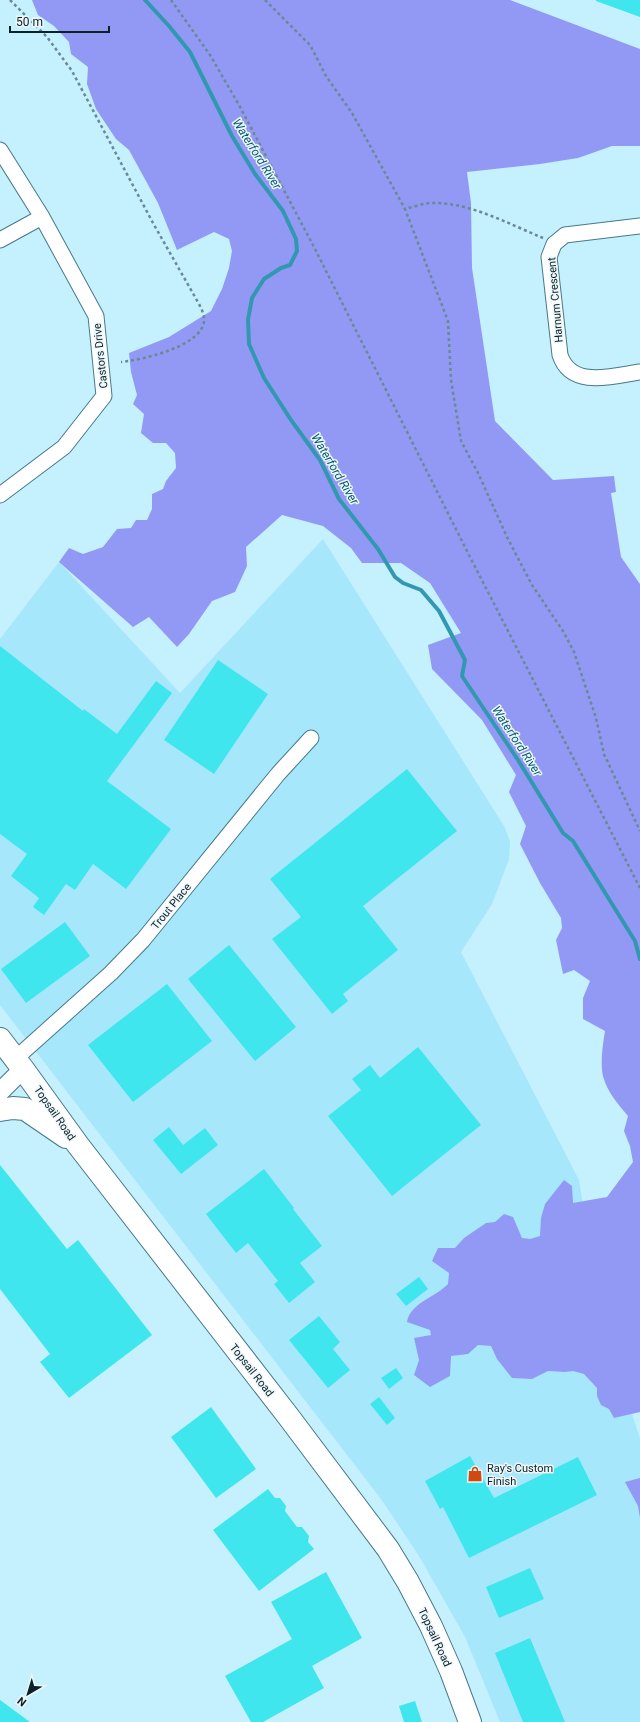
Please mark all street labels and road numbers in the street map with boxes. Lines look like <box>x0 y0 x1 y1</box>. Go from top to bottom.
street label: Harnum Crescent <box>545 256 566 343</box>
street label: Castors Drive <box>91 323 110 389</box>
street label: Trout Place <box>149 880 194 932</box>
street label: Topsail Road <box>31 1084 78 1143</box>
street label: Topsail Road <box>227 1341 276 1399</box>
street label: Topsail Road <box>415 1606 454 1669</box>

